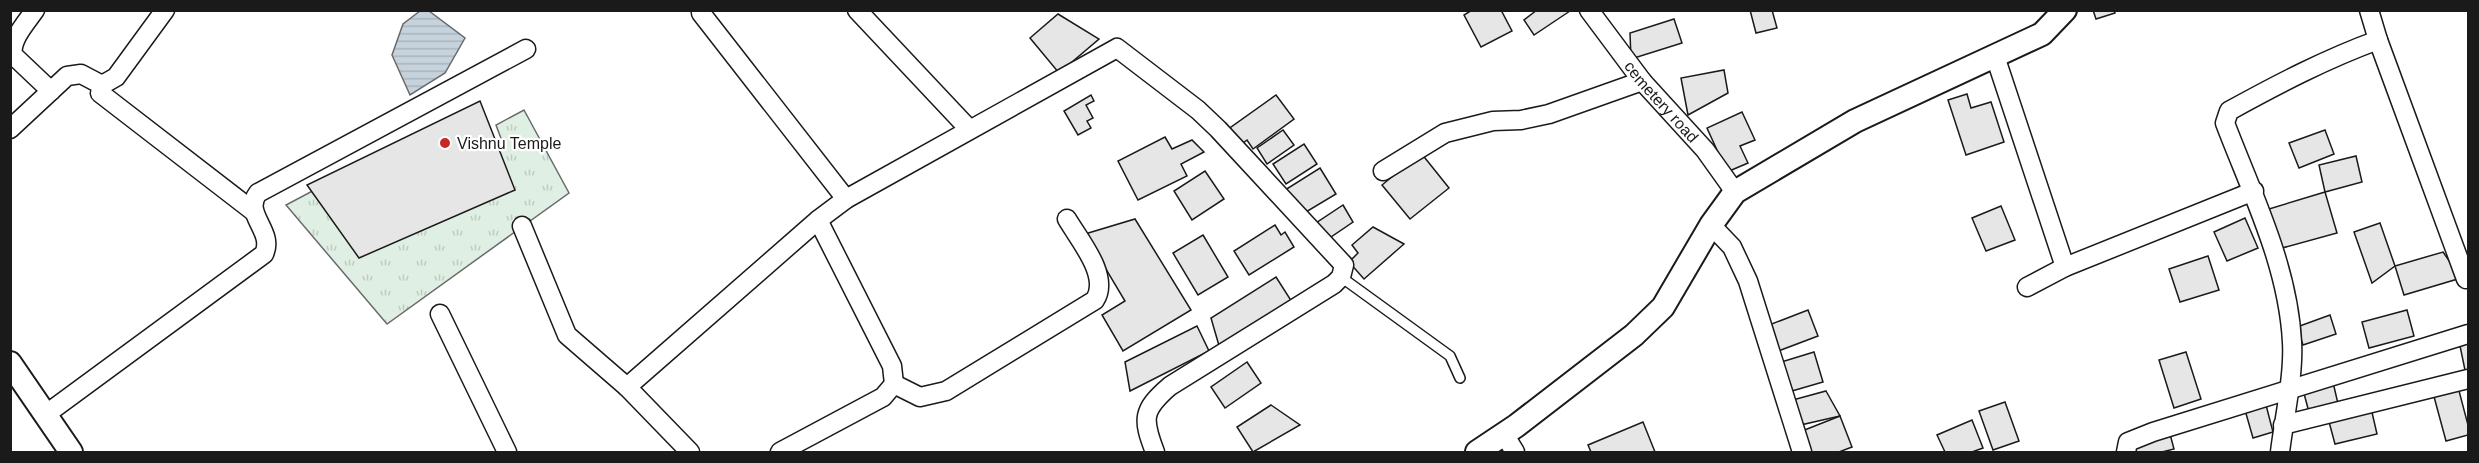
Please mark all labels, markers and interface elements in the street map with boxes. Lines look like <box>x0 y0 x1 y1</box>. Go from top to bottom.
street label: cemetery road <box>1622 58 1702 145</box>
place label: Vishnu Temple <box>457 135 561 152</box>
marker: Vishnu Temple <box>438 136 452 150</box>

